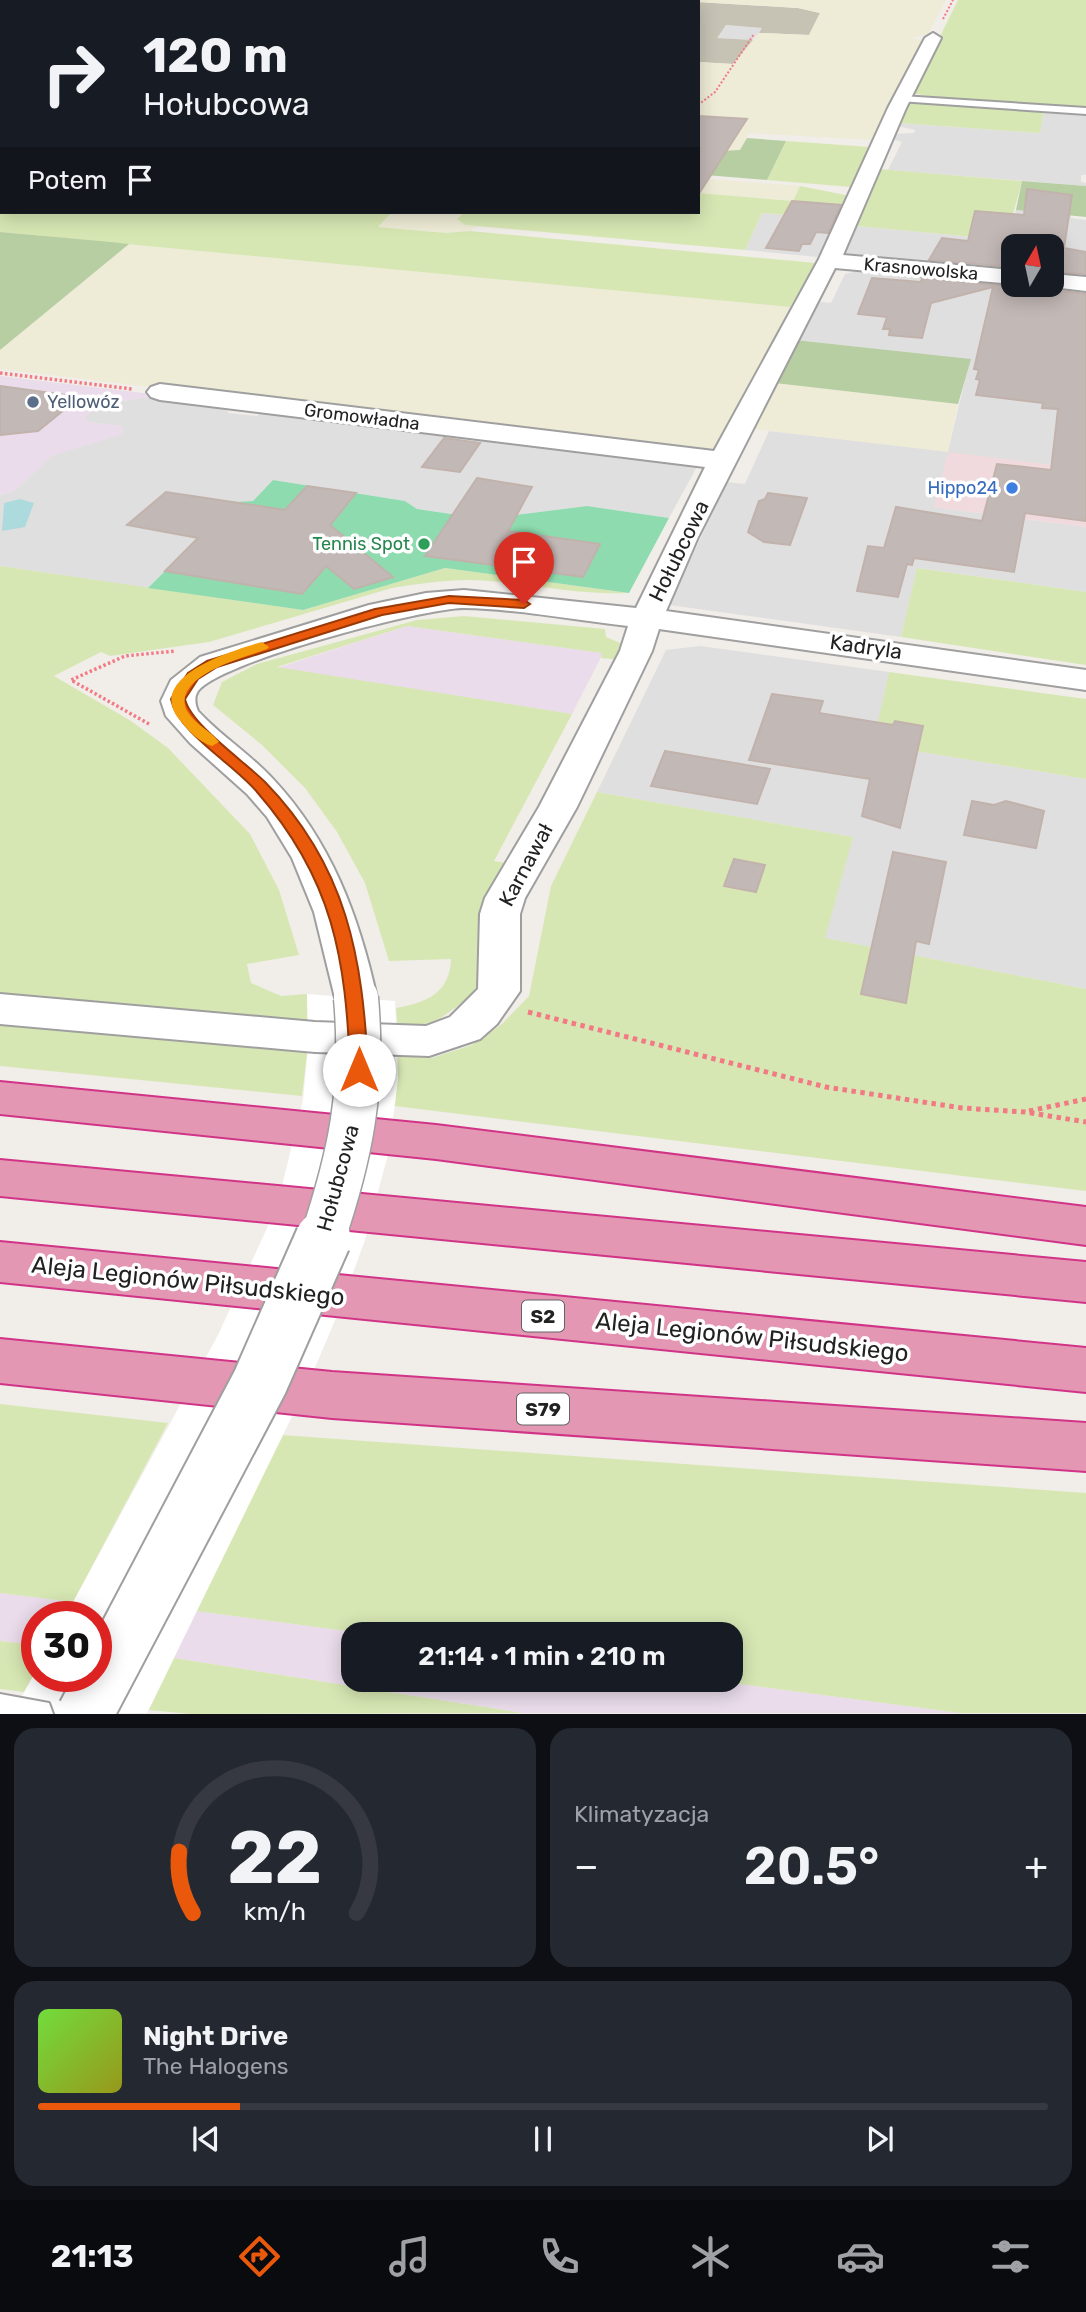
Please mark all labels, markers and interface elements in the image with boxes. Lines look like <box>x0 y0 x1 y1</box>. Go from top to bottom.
text: 120 m <box>143 26 288 84</box>
icon: right <box>28 28 119 119</box>
text: Hołubcowa <box>143 85 310 123</box>
icon: arrive <box>121 161 159 199</box>
text: Potem <box>28 165 107 196</box>
north arrow <box>1001 234 1064 298</box>
map controls <box>1001 234 1064 297</box>
street label: Krasnowolska <box>863 253 979 285</box>
place label: Yellowóz <box>47 391 120 413</box>
marker: Yellowóz <box>25 394 41 410</box>
street label: Gromowładna <box>303 399 421 435</box>
place label: Hippo24 <box>927 477 998 499</box>
marker: Hippo24 <box>1004 480 1020 496</box>
street label: Hołubcowa <box>643 496 714 605</box>
pin <box>494 532 554 604</box>
place label: Tennis Spot <box>312 533 410 555</box>
marker: Tennis Spot <box>416 536 432 552</box>
icon: arrive <box>505 543 543 581</box>
street label: Kadryla <box>828 629 904 664</box>
street label: Karnawał <box>493 819 558 910</box>
position arrow <box>322 1033 396 1107</box>
street label: Hołubcowa <box>311 1122 364 1234</box>
street label: Aleja Legionów Piłsudskiego <box>30 1251 346 1311</box>
road number: S2 <box>522 1300 564 1332</box>
street label: Aleja Legionów Piłsudskiego <box>594 1307 910 1367</box>
road number: S79 <box>517 1394 569 1424</box>
speed limit sign: 30 <box>21 1601 112 1692</box>
text: 21:14 · 1 min · 210 m <box>418 1641 666 1672</box>
text: Klimatyzacja <box>574 1800 709 1828</box>
text: 22 <box>228 1816 322 1902</box>
text: 20.5° <box>744 1835 879 1897</box>
text: − <box>574 1843 599 1889</box>
text: + <box>1024 1843 1048 1889</box>
text: km/h <box>244 1897 306 1926</box>
text: Night Drive <box>143 2021 288 2052</box>
text: The Halogens <box>143 2052 289 2080</box>
icon: previous <box>187 2120 225 2158</box>
icon: pause <box>524 2120 562 2158</box>
icon: next <box>861 2120 899 2158</box>
icon: directions <box>235 2232 284 2281</box>
icon: music <box>385 2232 434 2281</box>
icon: phone <box>535 2232 584 2281</box>
icon: climate <box>686 2232 735 2281</box>
icon: car <box>836 2232 885 2281</box>
icon: filters <box>986 2232 1035 2281</box>
text: 21:13 <box>51 2237 134 2275</box>

